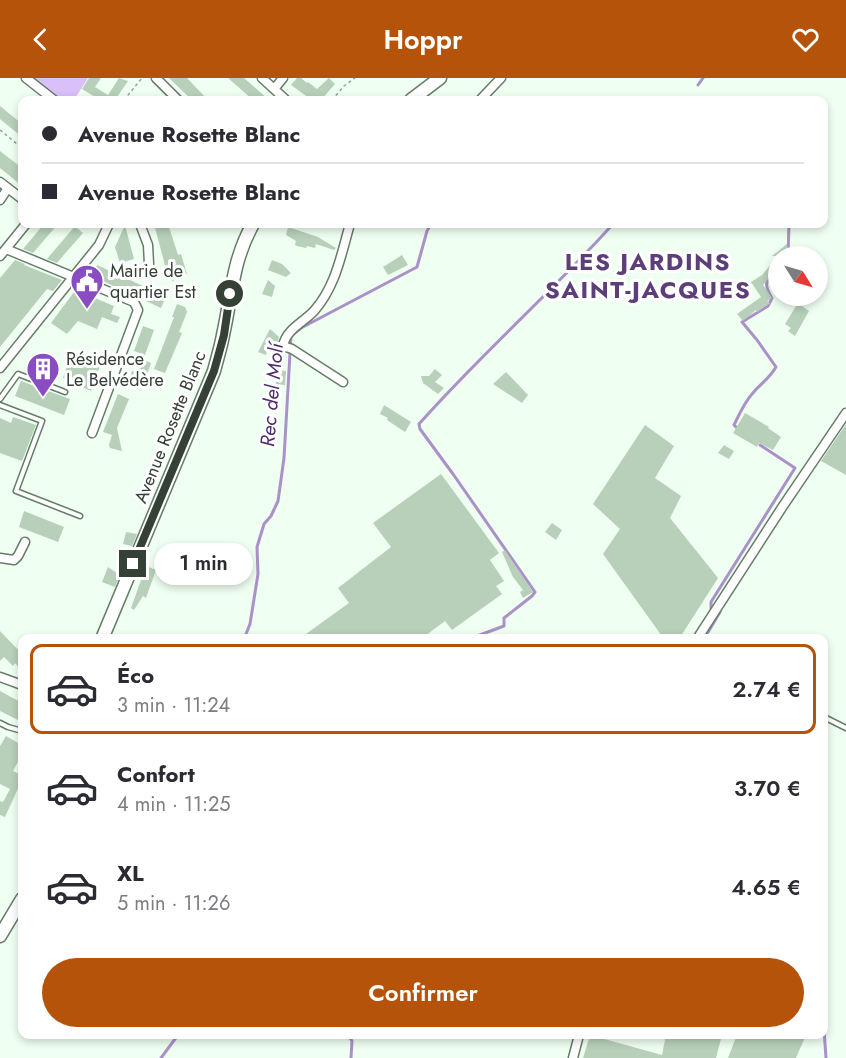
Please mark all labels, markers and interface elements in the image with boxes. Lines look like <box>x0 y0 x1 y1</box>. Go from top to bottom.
text: Hoppr <box>383 20 463 59</box>
icon: back <box>24 23 57 56</box>
icon: heart <box>789 23 822 56</box>
text: Avenue Rosette Blanc <box>78 118 300 150</box>
text: Avenue Rosette Blanc <box>78 176 300 208</box>
district label: LES JARDINS SAINT-JACQUES <box>545 244 751 307</box>
north arrow <box>768 246 828 306</box>
map controls <box>768 246 828 306</box>
place label: Mairie de quartier Est <box>110 258 197 305</box>
public building icon: Mairie de quartier Est <box>69 263 105 310</box>
route start <box>216 280 243 307</box>
water label: Rec del Molí <box>253 339 291 448</box>
place label: Résidence Le Belvédère <box>66 346 164 393</box>
street label: Avenue Rosette Blanc <box>128 347 212 507</box>
building icon: Résidence Le Belvédère <box>25 351 61 398</box>
callout: 1 min <box>154 543 253 585</box>
text: 1 min <box>179 549 228 578</box>
route end <box>119 550 146 577</box>
text: Éco <box>117 659 154 691</box>
icon: car <box>45 662 99 716</box>
text: 2.74 € <box>732 673 801 705</box>
text: 3 min · 11:24 <box>117 691 230 720</box>
text: Confort <box>117 758 195 790</box>
icon: car <box>45 761 99 815</box>
text: 3.70 € <box>734 772 801 804</box>
text: 4 min · 11:25 <box>117 790 231 819</box>
text: XL <box>117 857 144 889</box>
icon: car <box>45 860 99 914</box>
text: 4.65 € <box>731 871 801 903</box>
text: 5 min · 11:26 <box>117 889 230 918</box>
button: Confirmer <box>42 958 804 1027</box>

